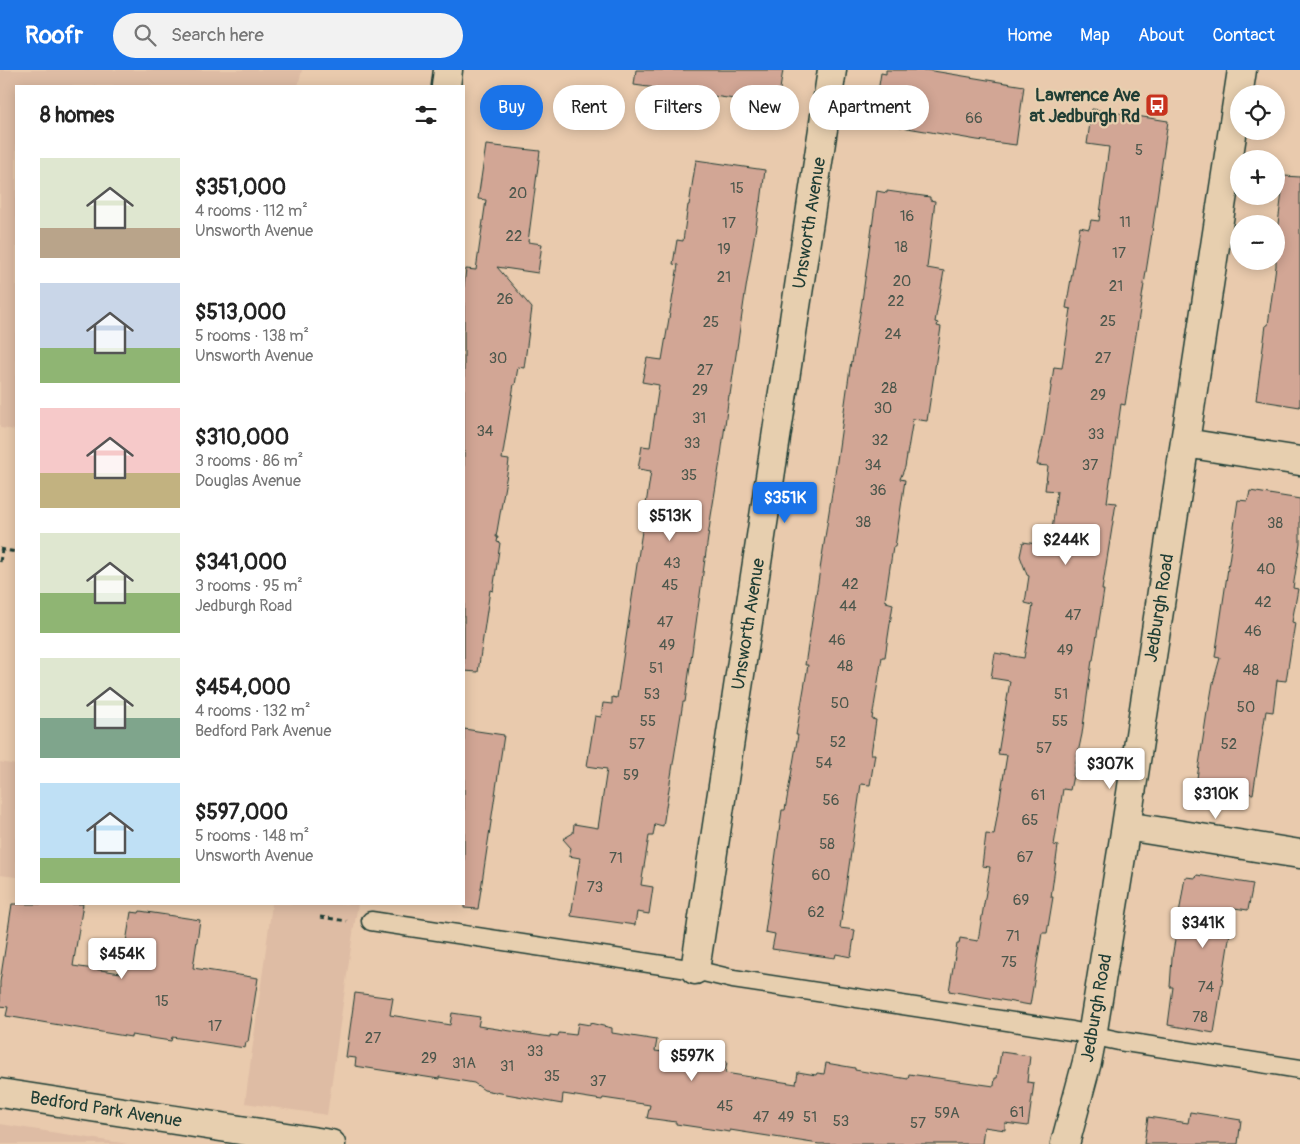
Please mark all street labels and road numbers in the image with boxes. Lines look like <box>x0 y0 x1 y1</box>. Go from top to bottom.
street label: Unsworth Avenue <box>788 155 831 291</box>
street label: Jedburgh Road <box>1140 552 1179 664</box>
street label: Unsworth Avenue <box>727 556 770 692</box>
street label: Jedburgh Road <box>1076 952 1117 1064</box>
street label: Bedford Park Avenue <box>28 1086 184 1133</box>

